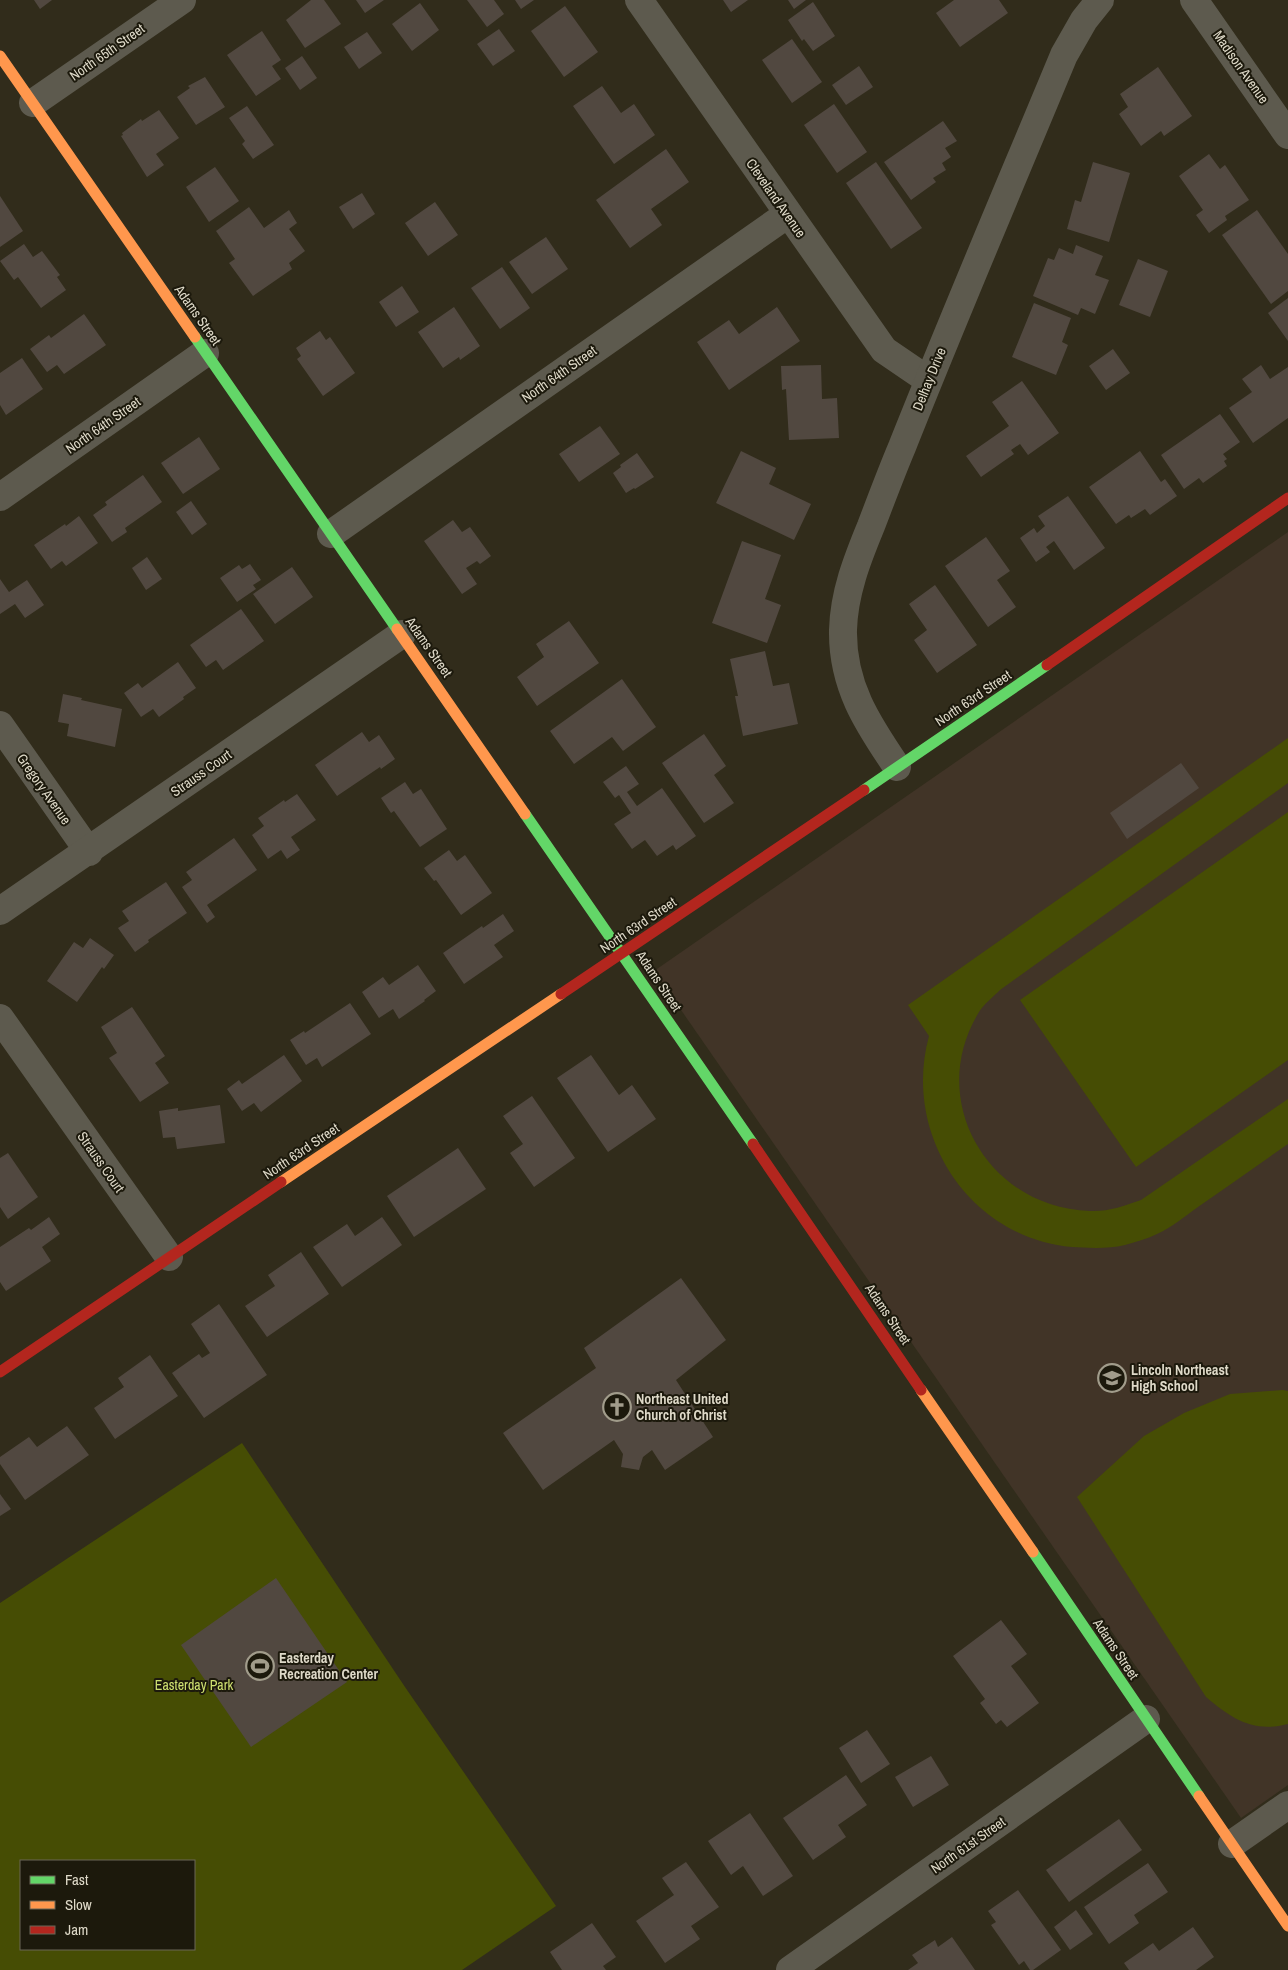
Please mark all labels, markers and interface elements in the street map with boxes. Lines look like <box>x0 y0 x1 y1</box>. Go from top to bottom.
street label: North 65th Street <box>66 20 148 84</box>
street label: Madison Avenue <box>1209 27 1273 107</box>
street label: Cleveland Avenue <box>742 155 810 241</box>
street label: Adams Street <box>170 281 225 349</box>
street label: North 64th Street <box>518 342 600 406</box>
street label: Delhay Drive <box>908 345 950 413</box>
street label: North 64th Street <box>62 393 144 457</box>
street label: Adams Street <box>401 613 456 681</box>
street label: North 63rd Street <box>931 666 1015 730</box>
street label: Strauss Court <box>167 745 235 801</box>
street label: Gregory Avenue <box>13 750 75 828</box>
street label: North 63rd Street <box>596 893 680 957</box>
street label: Adams Street <box>632 946 686 1015</box>
street label: North 63rd Street <box>259 1119 343 1183</box>
street label: Strauss Court <box>73 1128 129 1196</box>
street label: Adams Street <box>861 1279 915 1348</box>
place label: Lincoln Northeast High School <box>1131 1361 1229 1395</box>
school or university icon: Lincoln Northeast High School <box>1097 1363 1127 1393</box>
place label: Northeast United Church of Christ <box>636 1390 728 1424</box>
church icon: Northeast United Church of Christ <box>602 1392 632 1422</box>
street label: Adams Street <box>1089 1614 1143 1683</box>
place label: Easterday Recreation Center <box>279 1649 378 1683</box>
sports icon: Easterday Recreation Center <box>245 1651 275 1681</box>
park label: Easterday Park <box>155 1676 234 1694</box>
street label: North 61st Street <box>927 1813 1009 1877</box>
legend <box>20 1860 195 1950</box>
text: Fast <box>65 1869 89 1890</box>
text: Slow <box>65 1894 92 1915</box>
text: Jam <box>65 1919 88 1940</box>

